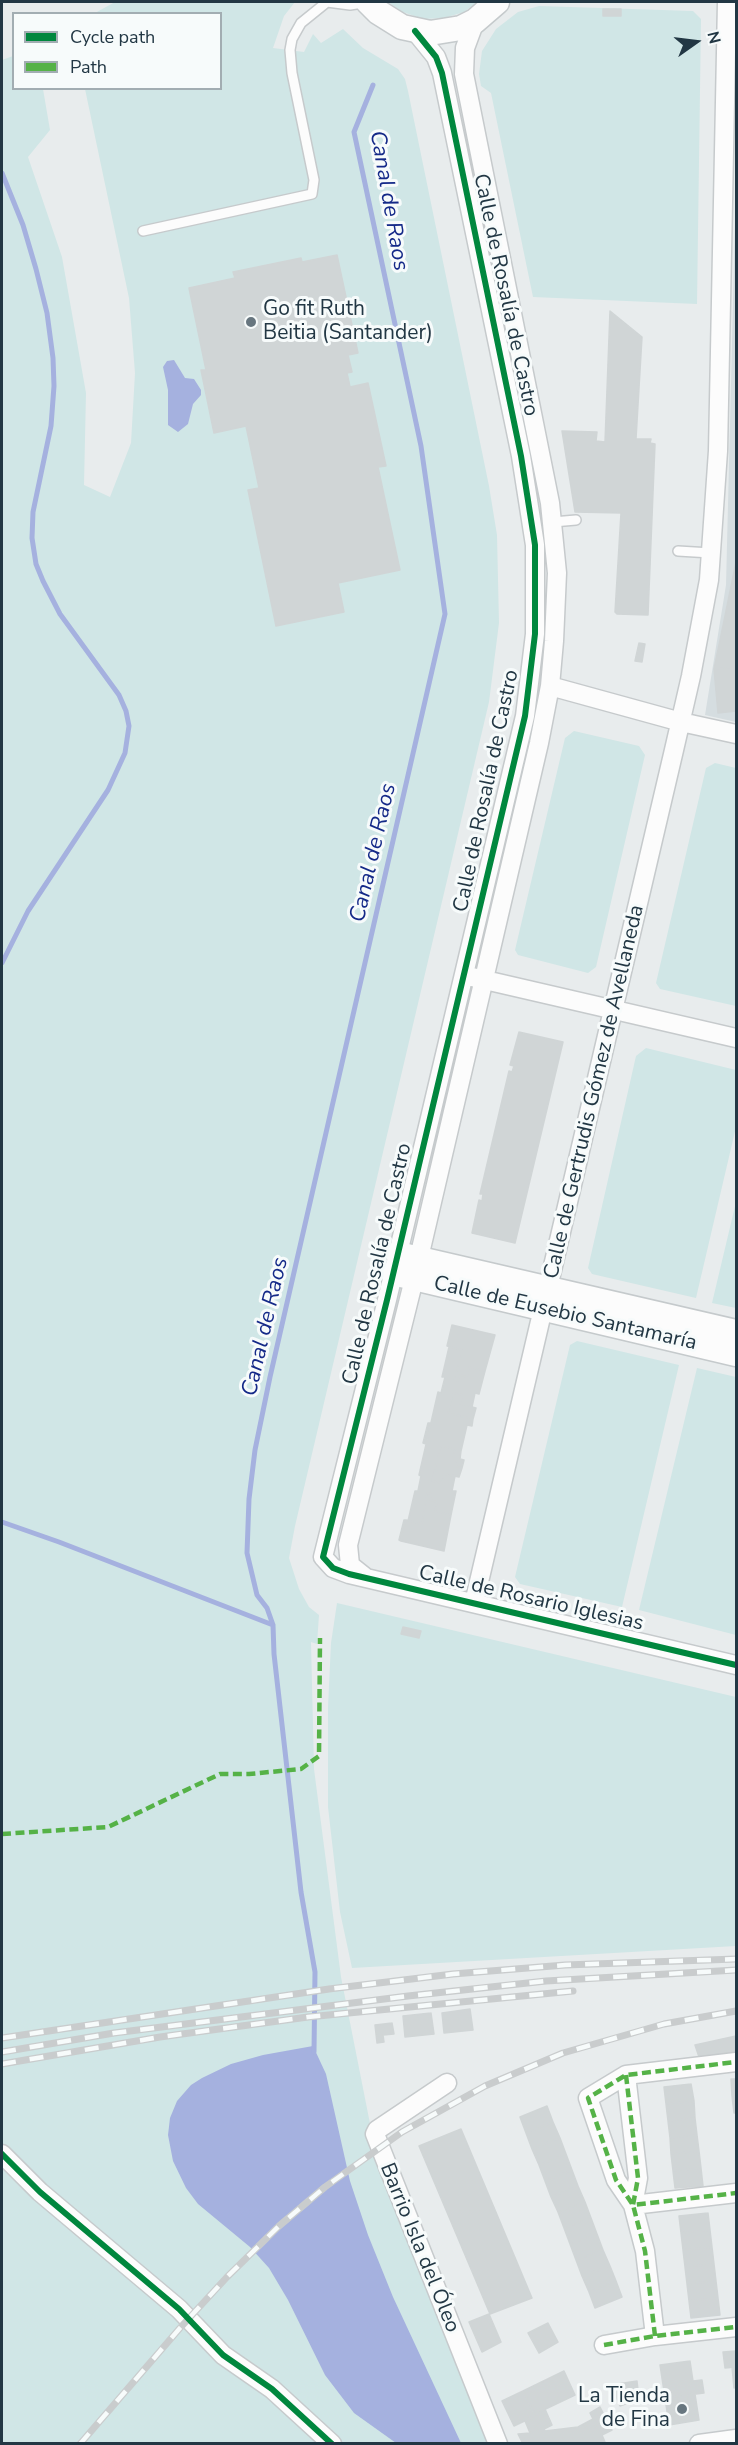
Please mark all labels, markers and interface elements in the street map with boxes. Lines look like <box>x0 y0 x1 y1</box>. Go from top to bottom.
legend <box>12 12 222 90</box>
north arrow <box>666 12 726 72</box>
text: Cycle path <box>70 25 155 49</box>
text: N <box>701 29 726 46</box>
text: Path <box>70 55 107 79</box>
water label: Canal de Raos <box>363 129 413 273</box>
street label: Calle de Rosalía de Castro <box>467 172 543 418</box>
place label: Go fit Ruth Beitia (Santander) <box>263 297 433 347</box>
marker: Go fit Ruth Beitia (Santander) <box>244 315 258 329</box>
street label: Calle de Rosalía de Castro <box>449 668 525 914</box>
water label: Canal de Raos <box>345 781 403 925</box>
street label: Calle de Gertrudis Gómez de Avellaneda <box>540 903 650 1281</box>
street label: Calle de Rosalía de Castro <box>338 1141 418 1387</box>
water label: Canal de Raos <box>237 1255 295 1399</box>
street label: Calle de Eusebio Santamaría <box>431 1271 699 1357</box>
street label: Calle de Rosario Iglesias <box>416 1561 646 1637</box>
street label: Barrio Isla del Óleo <box>373 2160 465 2336</box>
place label: La Tienda de Fina <box>578 2384 670 2434</box>
marker: La Tienda de Fina <box>675 2402 689 2416</box>

